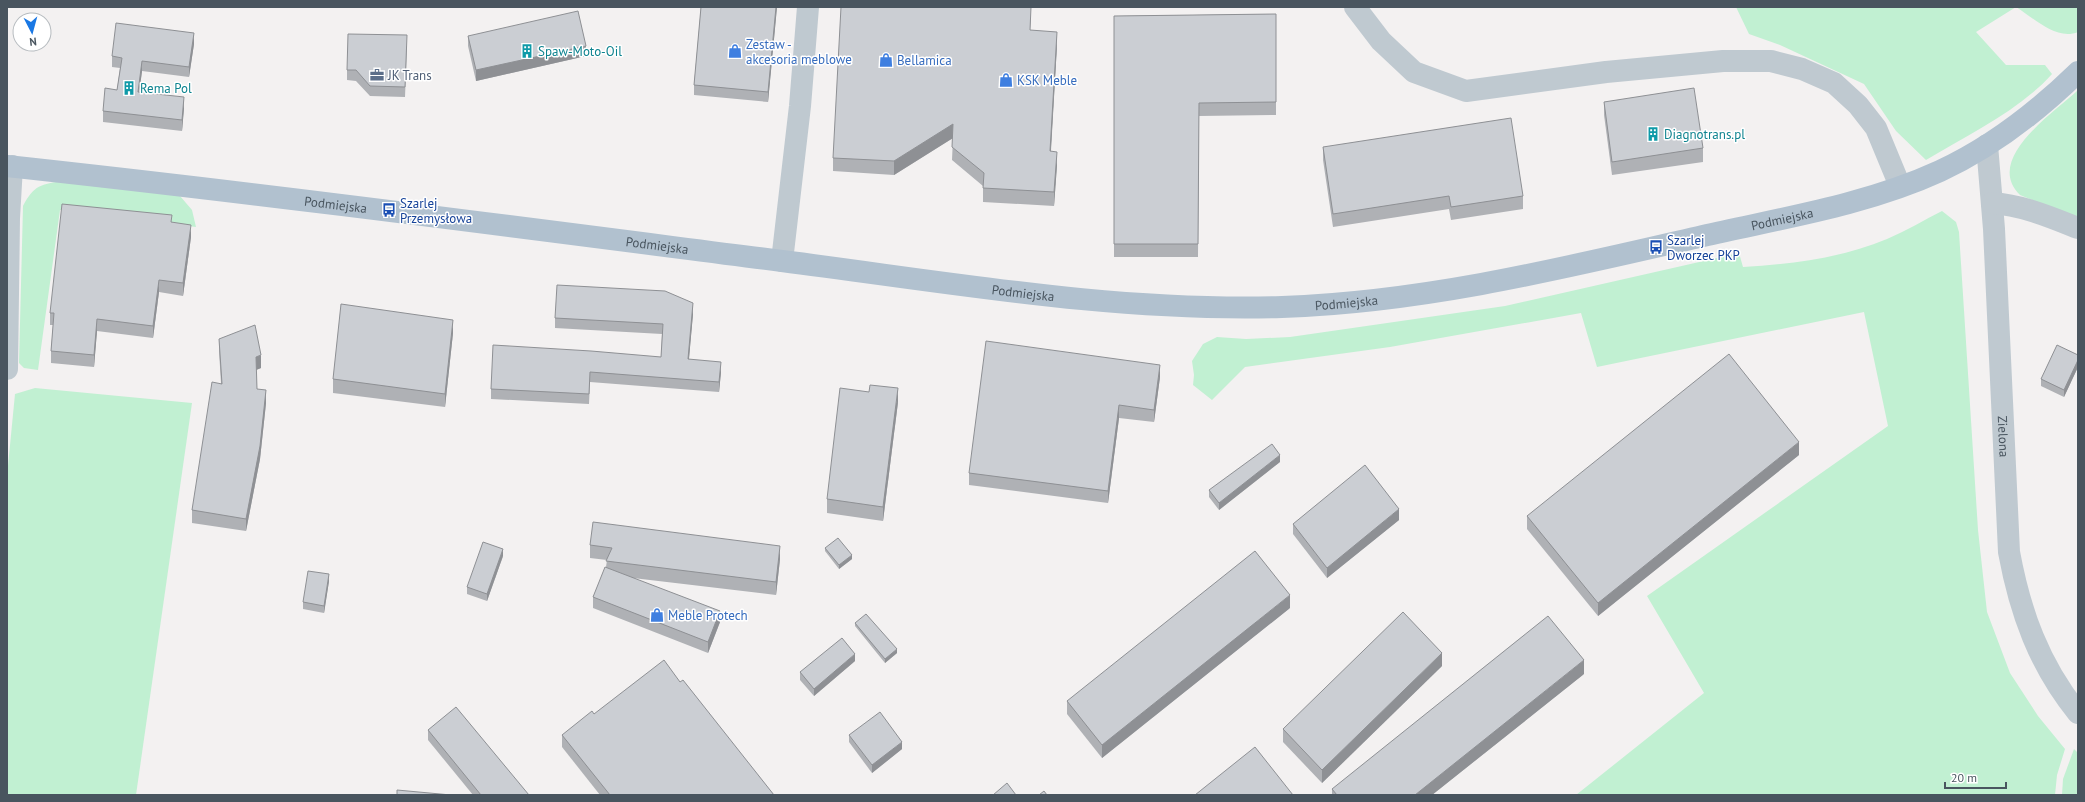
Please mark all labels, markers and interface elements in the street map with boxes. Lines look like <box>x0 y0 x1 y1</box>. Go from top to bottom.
north arrow <box>12 12 52 52</box>
text: N <box>29 35 37 49</box>
place label: Zestaw - akcesoria meblowe <box>746 36 852 68</box>
building icon: Spaw-Moto-Oil <box>519 43 535 59</box>
place label: Spaw-Moto-Oil <box>538 43 622 60</box>
shop icon: Zestaw - akcesoria meblowe <box>727 43 743 59</box>
shop icon: Bellamica <box>878 52 894 68</box>
place label: Bellamica <box>897 52 952 69</box>
office icon: JK Trans <box>369 67 385 83</box>
place label: JK Trans <box>387 67 432 84</box>
shop icon: KSK Meble <box>998 72 1014 88</box>
place label: KSK Meble <box>1017 72 1077 89</box>
building icon: Rema Pol <box>121 80 137 96</box>
place label: Rema Pol <box>140 80 192 97</box>
building icon: Diagnotrans.pl <box>1645 126 1661 142</box>
place label: Diagnotrans.pl <box>1664 126 1745 143</box>
street label: Podmiejska <box>303 193 368 217</box>
place label: Szarlej Przemysłowa <box>400 195 472 227</box>
bus stop icon: Szarlej Przemysłowa <box>381 202 397 218</box>
street label: Podmiejska <box>1749 204 1815 234</box>
place label: Szarlej Dworzec PKP <box>1667 232 1740 264</box>
street label: Podmiejska <box>625 233 690 258</box>
bus stop icon: Szarlej Dworzec PKP <box>1648 239 1664 255</box>
street label: Podmiejska <box>991 281 1055 305</box>
street label: Podmiejska <box>1314 292 1379 314</box>
street label: Zielona <box>1994 415 2013 458</box>
shop icon: Meble Protech <box>649 607 665 623</box>
place label: Meble Protech <box>668 607 748 624</box>
scale bar <box>1945 764 2006 790</box>
text: 20 m <box>1951 770 1977 785</box>

